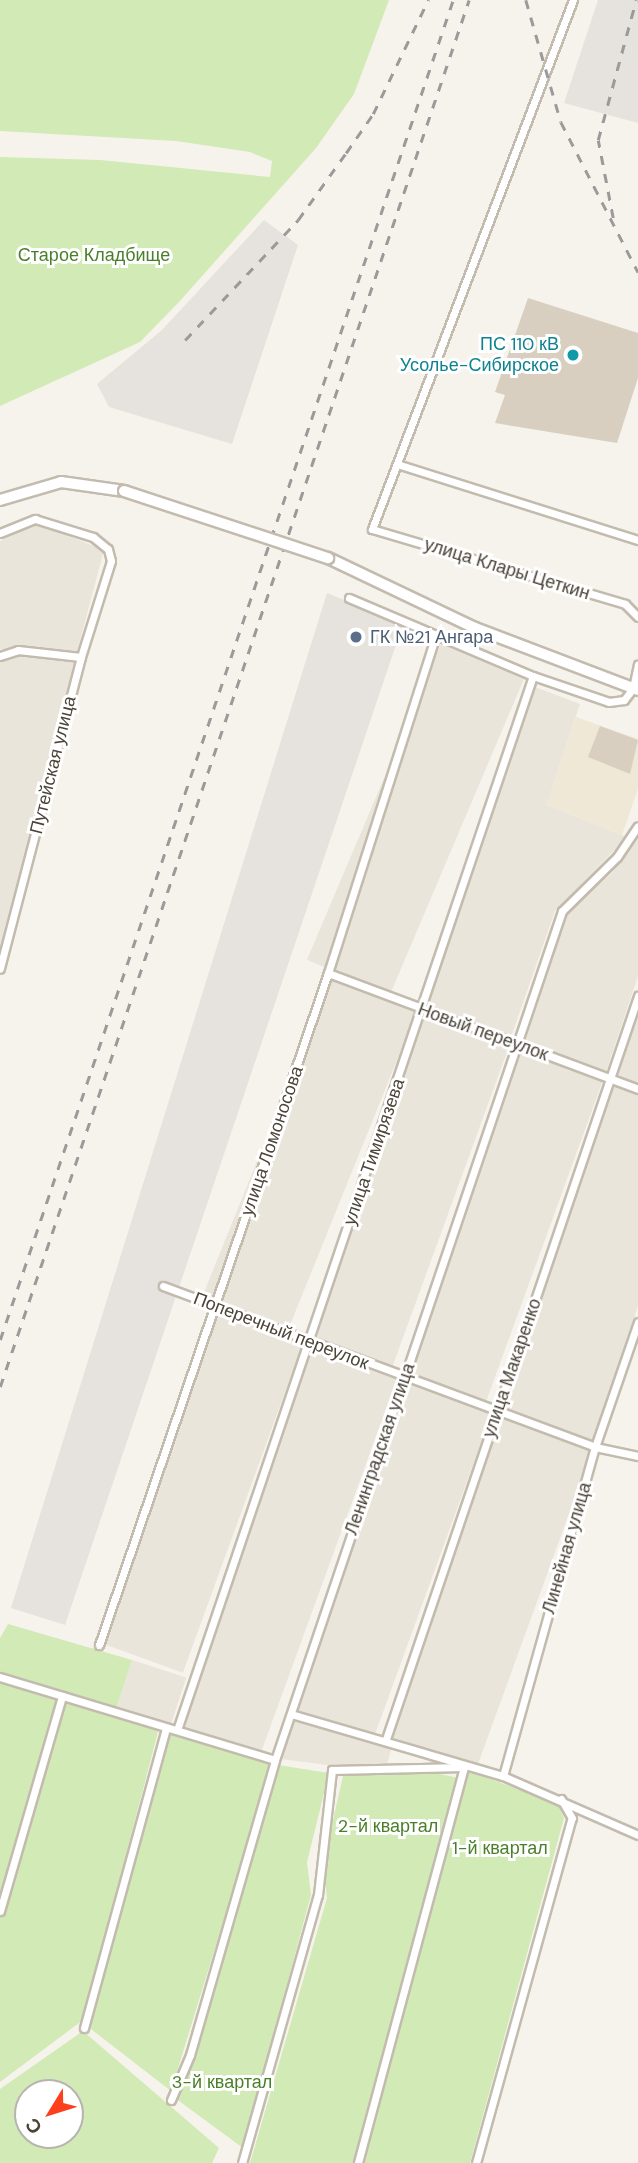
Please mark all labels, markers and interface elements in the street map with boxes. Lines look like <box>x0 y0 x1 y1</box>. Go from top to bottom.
park label: Старое Кладбище <box>18 244 170 266</box>
place label: ПС 110 кВ Усолье-Сибирское <box>400 334 559 376</box>
marker: ПС 110 кВ Усолье-Сибирское <box>565 347 581 363</box>
street label: улица Клары Цеткин <box>422 534 592 604</box>
place label: ГК №21 Ангара <box>370 626 493 648</box>
marker: ГК №21 Ангара <box>348 629 364 645</box>
street label: Путейская улица <box>25 694 81 836</box>
street label: Новый переулок <box>415 998 551 1066</box>
street label: улица Ломоносова <box>236 1063 308 1219</box>
street label: улица Тимирязева <box>339 1076 409 1228</box>
street label: Поперечный переулок <box>190 1288 372 1374</box>
street label: улица Макаренко <box>478 1296 546 1440</box>
street label: Ленинградская улица <box>340 1360 420 1538</box>
street label: Линейная улица <box>538 1480 596 1616</box>
park label: 2-й квартал <box>338 1815 438 1837</box>
park label: 1-й квартал <box>452 1837 548 1859</box>
park label: 3-й квартал <box>172 2071 272 2093</box>
north arrow <box>14 2079 84 2149</box>
text: С <box>20 2113 48 2139</box>

